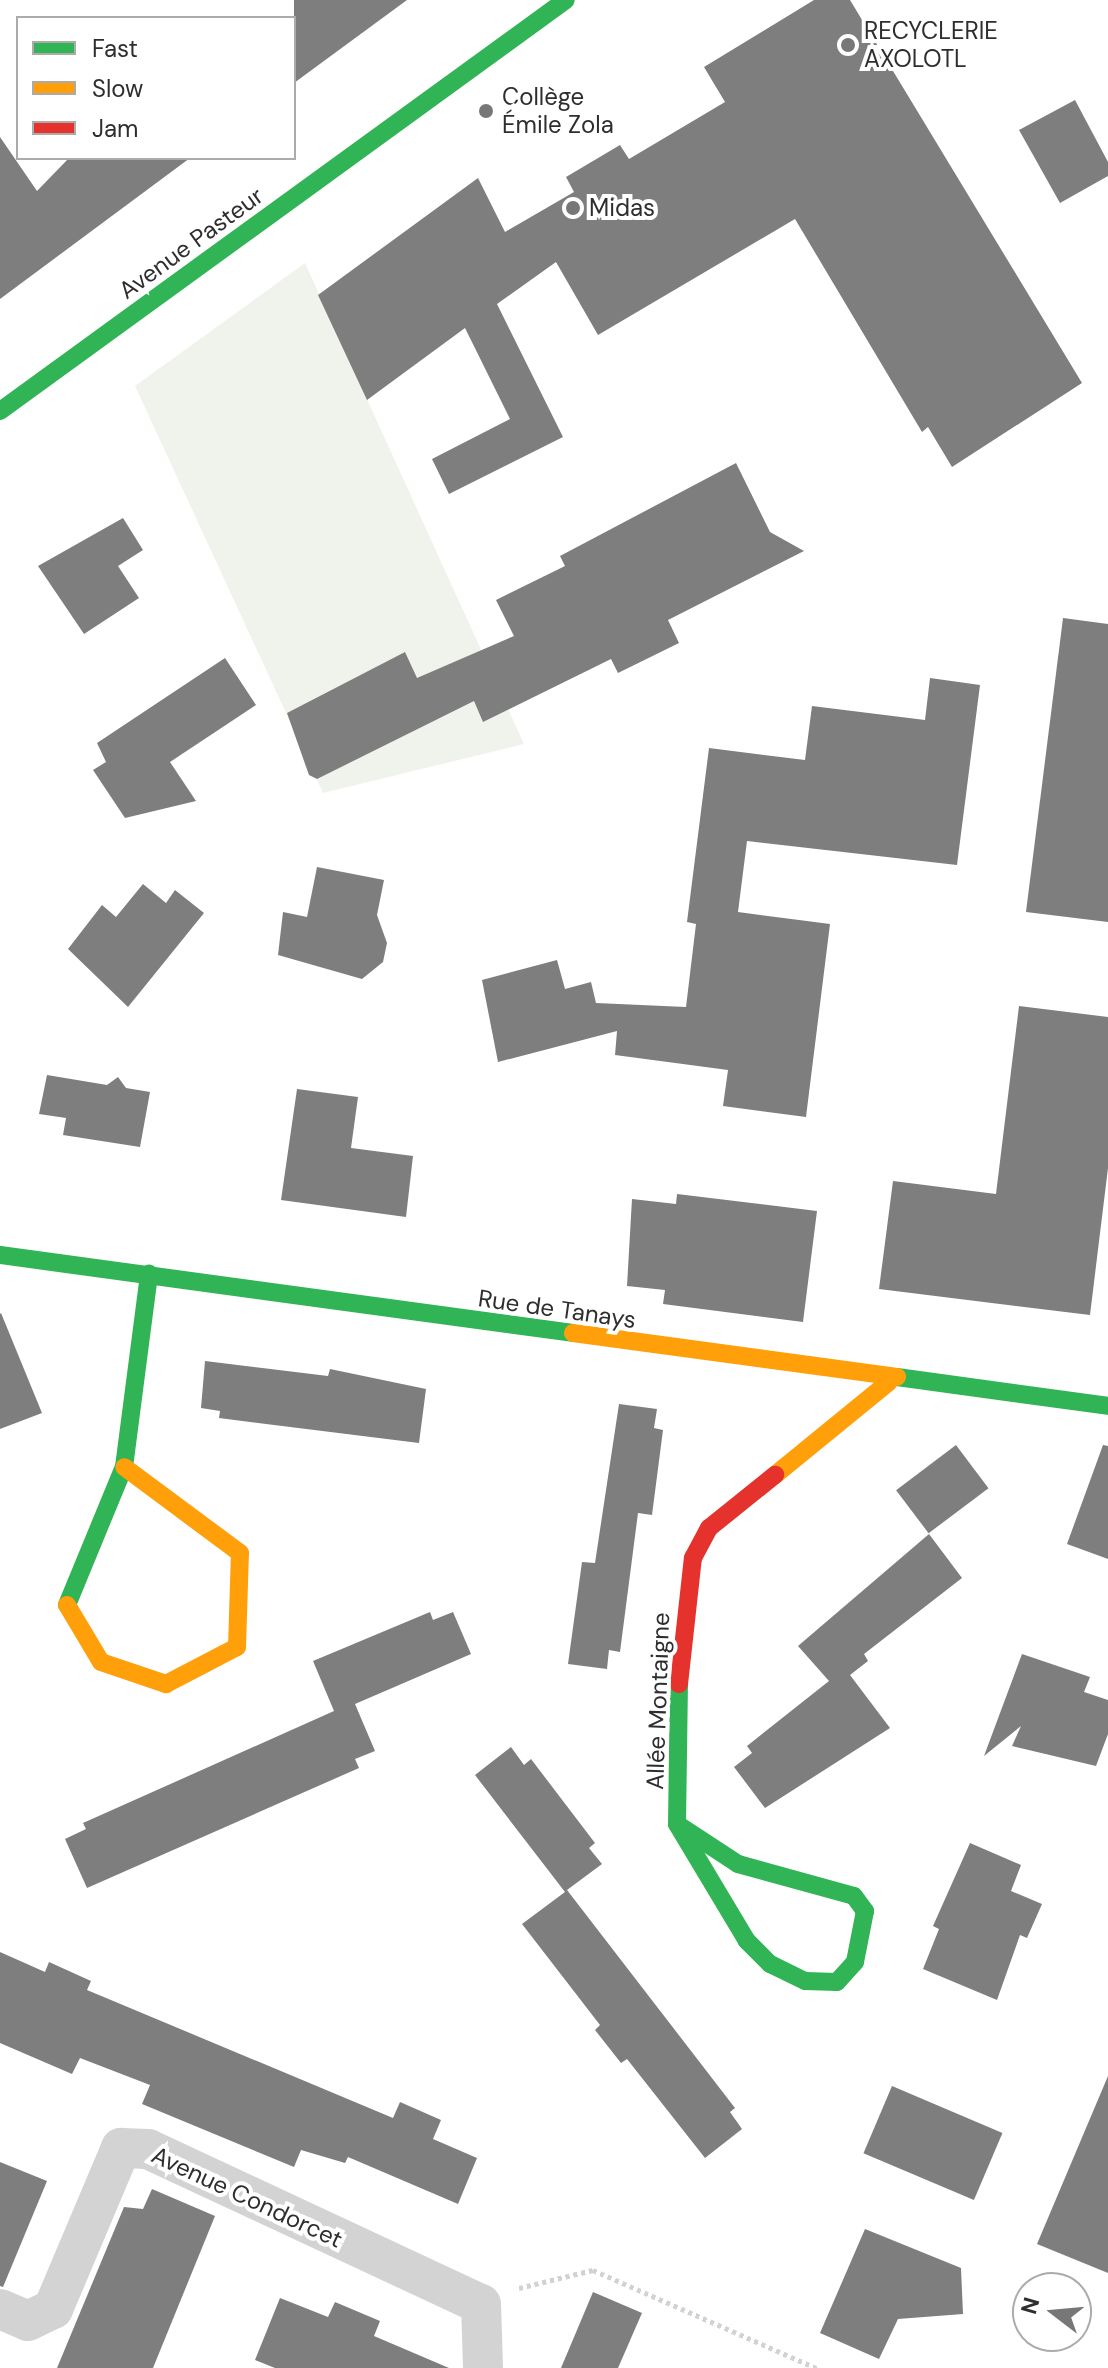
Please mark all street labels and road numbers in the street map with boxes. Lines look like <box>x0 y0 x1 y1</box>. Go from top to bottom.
street label: Avenue Pasteur <box>113 181 269 305</box>
street label: Rue de Tanays <box>476 1284 638 1334</box>
street label: Allée Montaigne <box>641 1612 675 1790</box>
street label: Avenue Condorcet <box>147 2140 347 2254</box>

